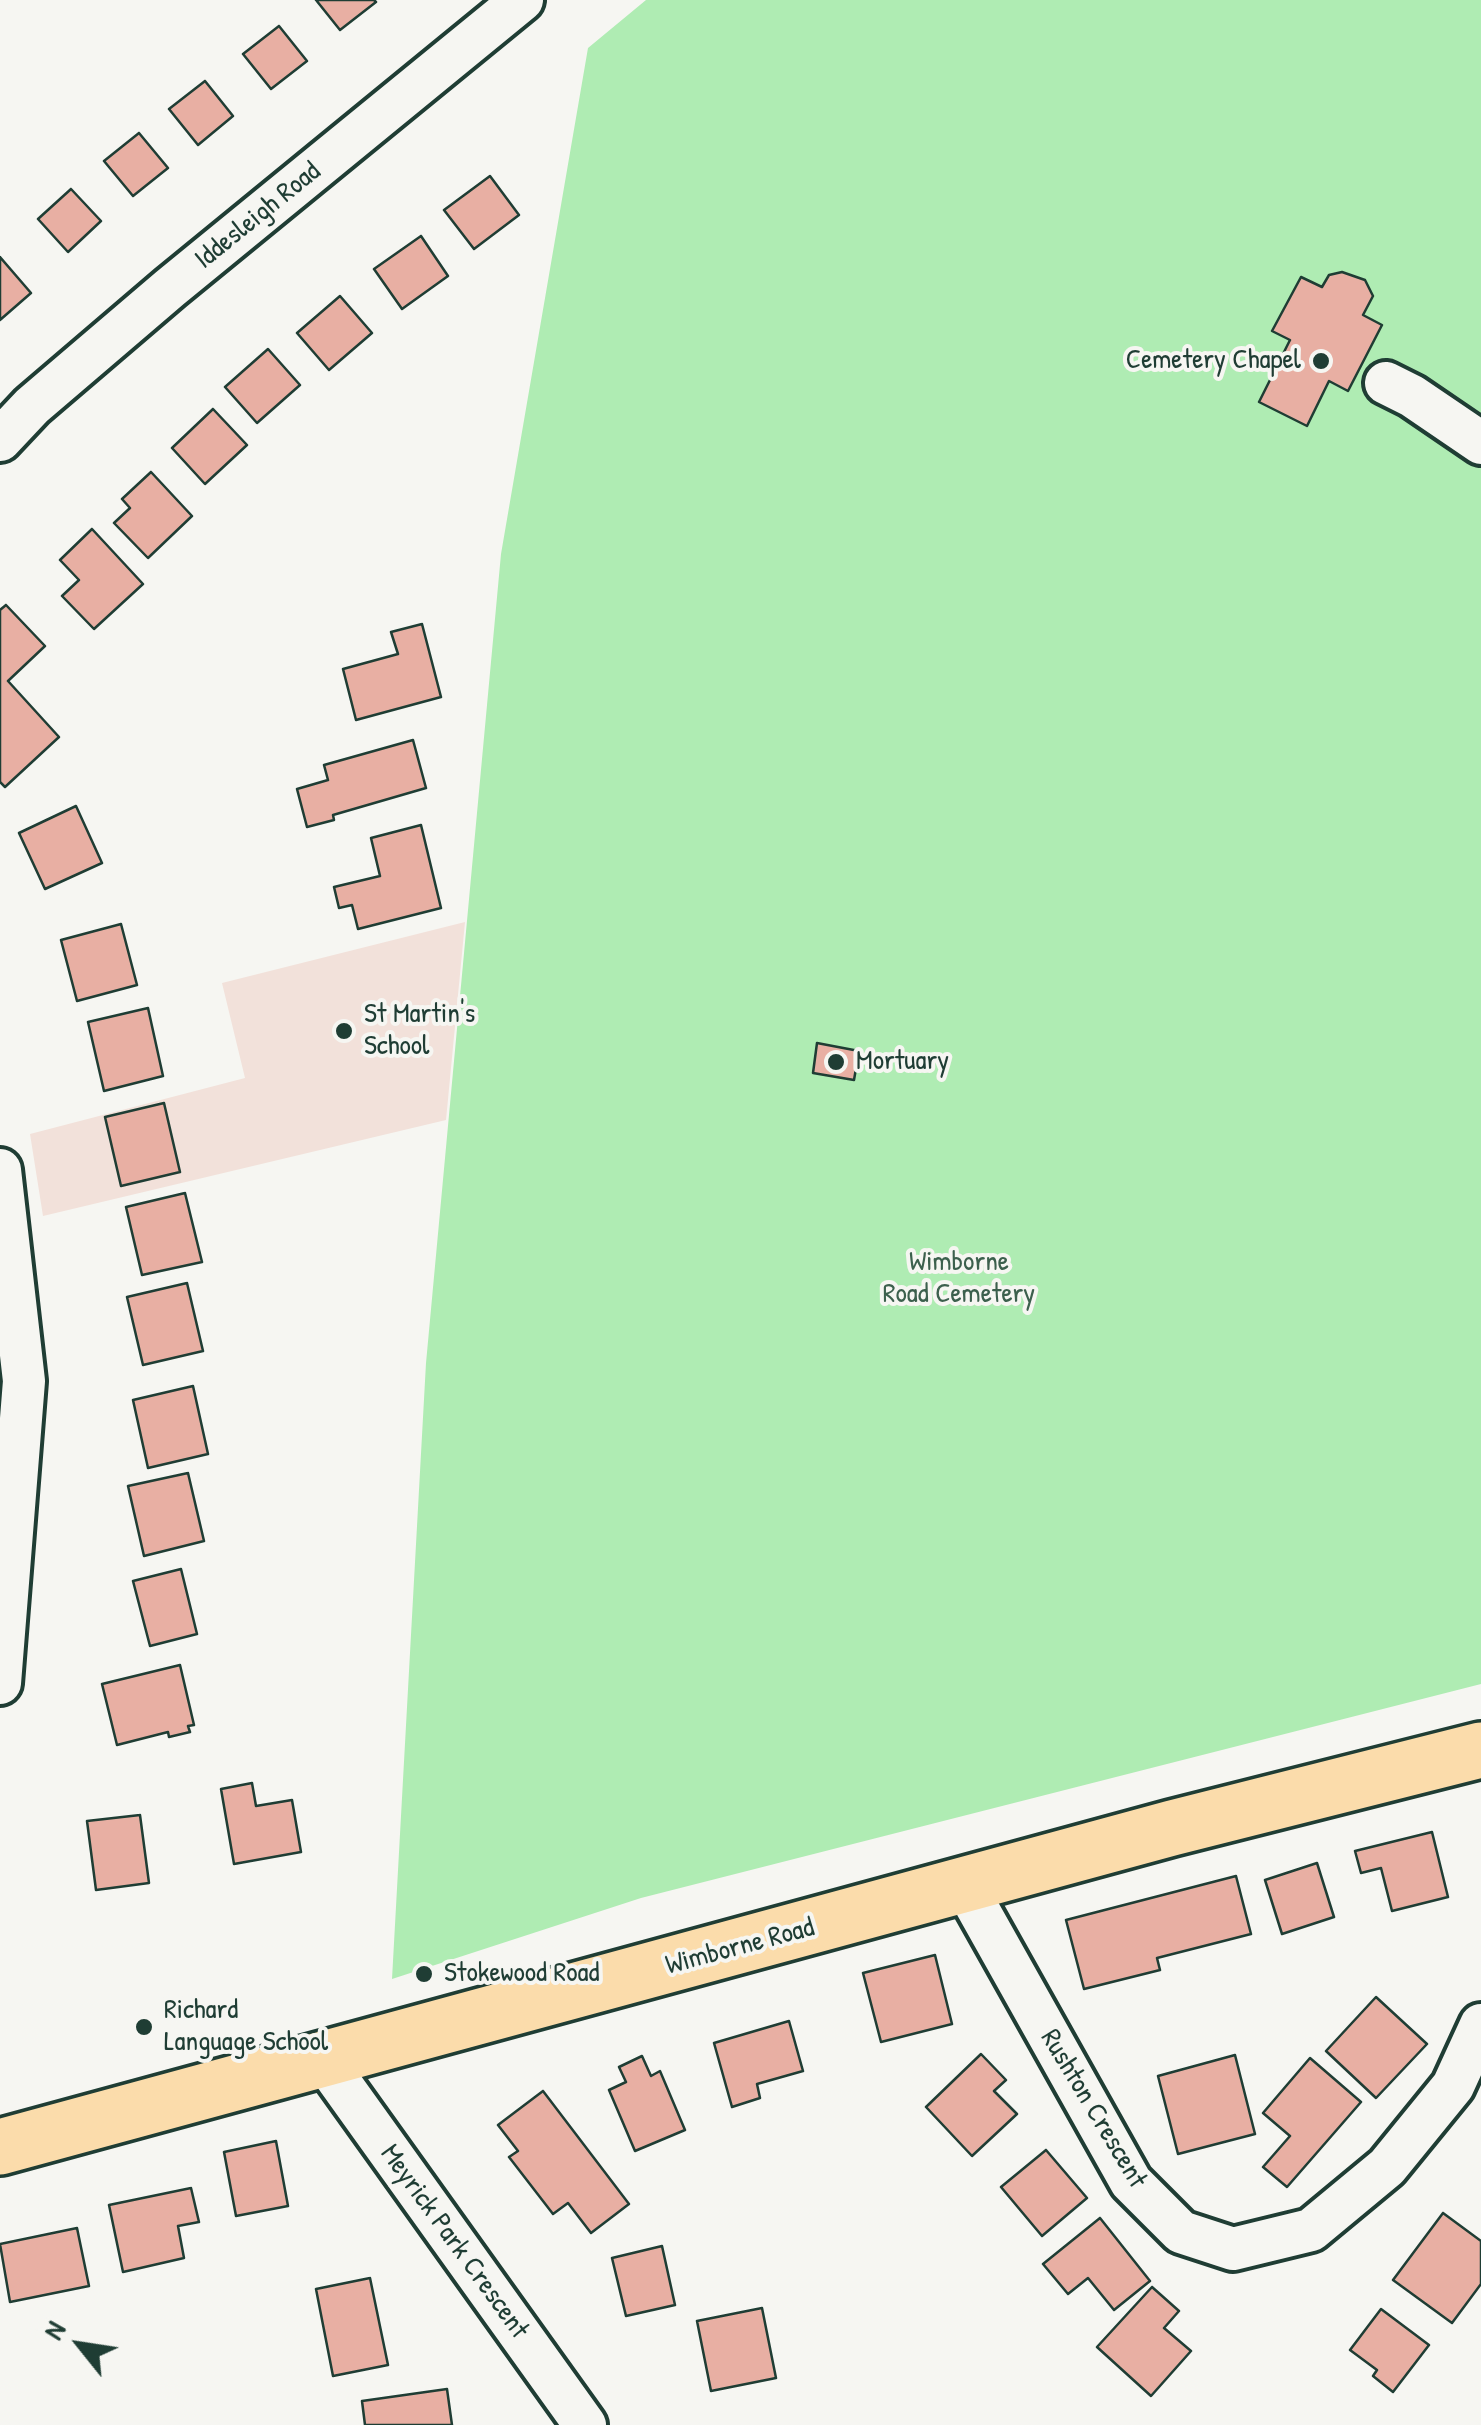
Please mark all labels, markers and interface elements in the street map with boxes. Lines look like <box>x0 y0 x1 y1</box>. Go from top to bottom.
street label: Iddesleigh Road <box>188 155 328 277</box>
place label: Cemetery Chapel <box>1126 344 1301 378</box>
marker: Cemetery Chapel <box>1310 350 1332 372</box>
place label: St Martin's School <box>364 998 475 1064</box>
marker: St Martin's School <box>333 1020 355 1042</box>
place label: Mortuary <box>856 1045 949 1079</box>
marker: Mortuary <box>825 1051 847 1073</box>
park label: Wimborne Road Cemetery <box>883 1246 1035 1312</box>
street label: Wimborne Road <box>662 1911 818 1983</box>
place label: Stokewood Road <box>444 1957 599 1991</box>
marker: Stokewood Road <box>413 1963 435 1985</box>
place label: Richard Language School <box>164 1994 328 2060</box>
marker: Richard Language School <box>133 2016 155 2038</box>
street label: Rushton Crescent <box>1033 2024 1153 2194</box>
street label: Meyrick Park Crescent <box>372 2139 536 2345</box>
north arrow <box>30 2295 130 2395</box>
text: N <box>34 2314 74 2346</box>

